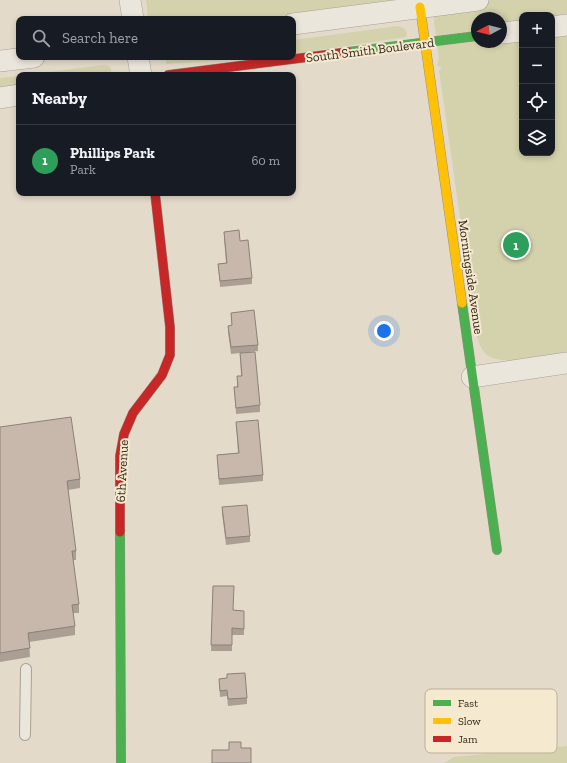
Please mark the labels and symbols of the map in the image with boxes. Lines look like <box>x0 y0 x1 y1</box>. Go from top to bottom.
north arrow <box>471 12 507 48</box>
street label: South Smith Boulevard <box>305 35 435 65</box>
street label: Morningside Avenue <box>456 219 486 335</box>
pin: 1 <box>503 230 529 260</box>
your location <box>374 321 394 341</box>
street label: 6th Avenue <box>113 439 131 503</box>
legend <box>425 689 557 753</box>
text: Fast <box>458 697 479 710</box>
text: Slow <box>458 715 481 728</box>
text: Jam <box>458 733 478 746</box>

